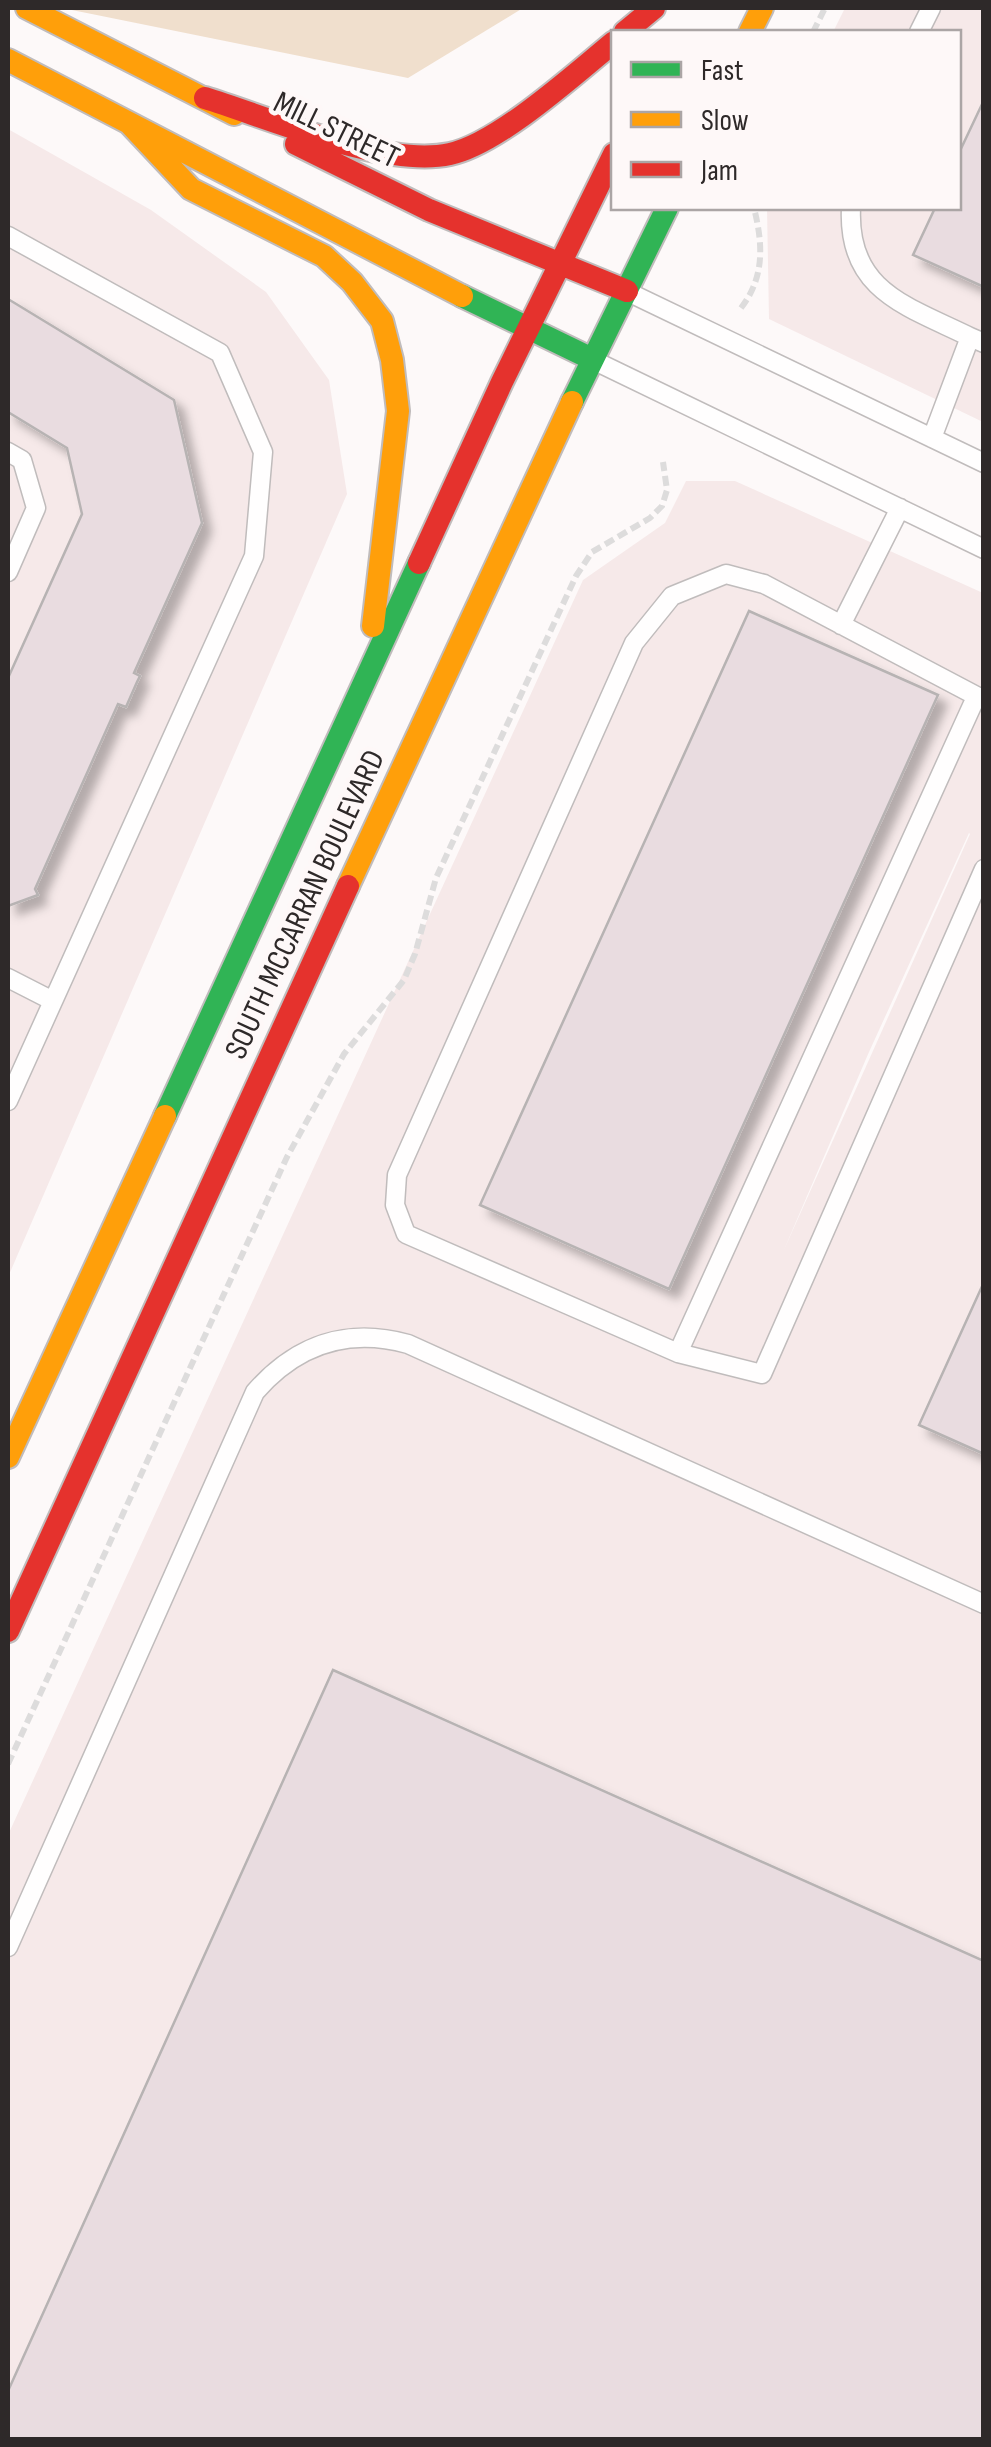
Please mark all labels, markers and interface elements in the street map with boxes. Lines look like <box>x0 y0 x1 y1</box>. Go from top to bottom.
legend <box>611 30 961 210</box>
text: Fast <box>701 53 743 89</box>
street label: MILL STREET <box>267 83 405 177</box>
text: Slow <box>701 103 749 139</box>
text: Jam <box>700 153 738 189</box>
street label: SOUTH MCCARRAN BOULEVARD <box>217 744 394 1065</box>

